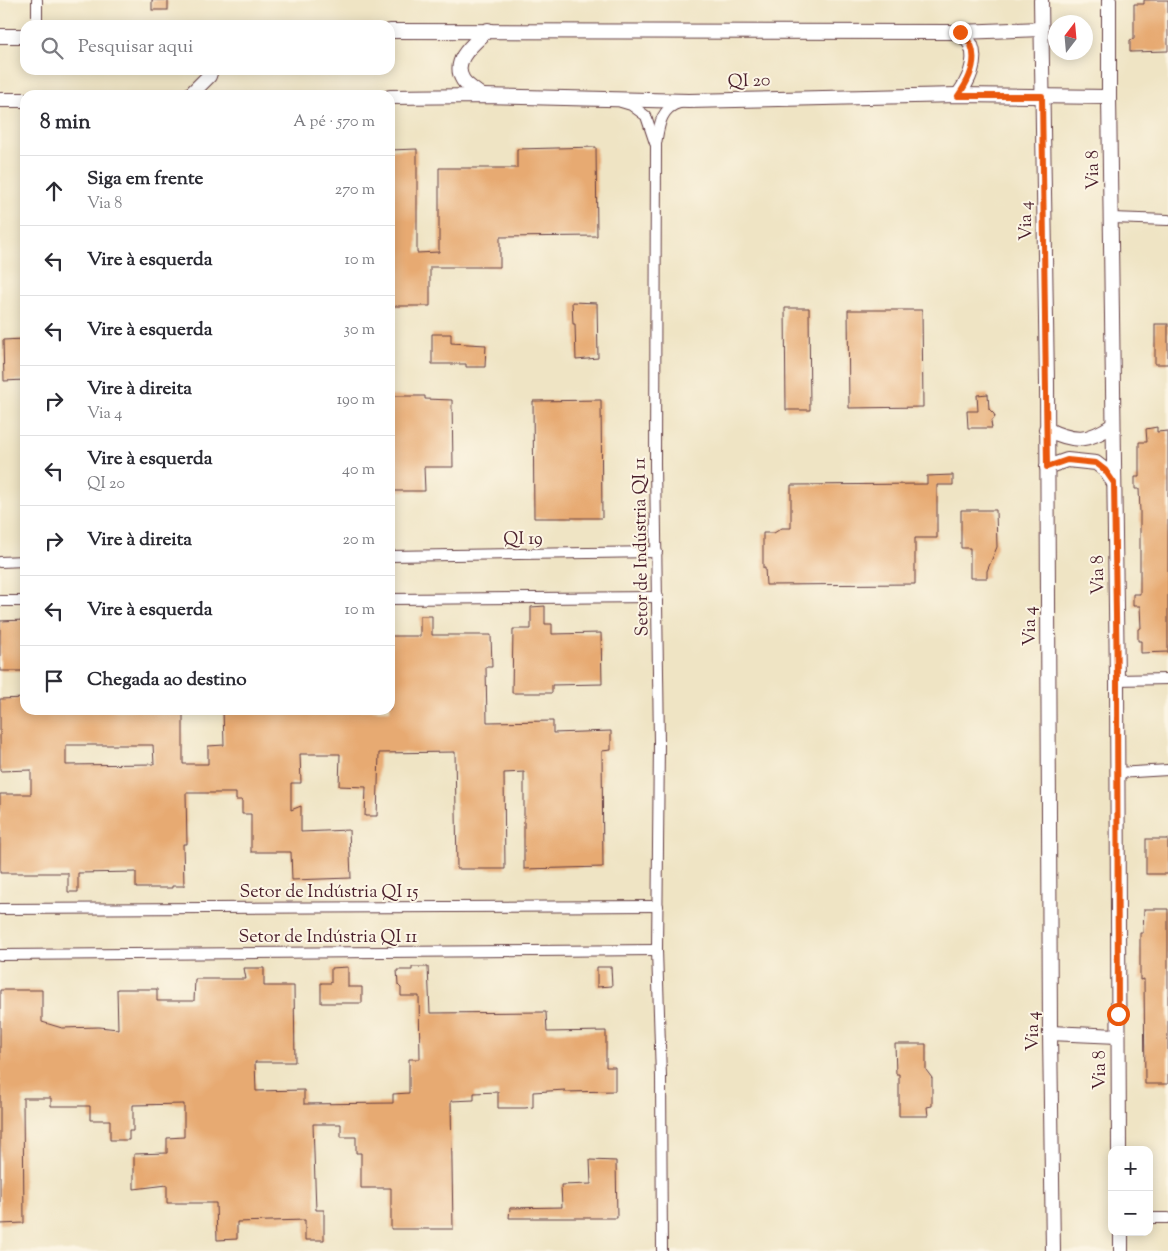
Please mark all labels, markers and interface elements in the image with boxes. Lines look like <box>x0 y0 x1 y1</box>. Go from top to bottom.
north arrow <box>1048 15 1093 60</box>
search box <box>20 20 395 75</box>
route end <box>949 21 972 44</box>
icon: search <box>38 34 66 62</box>
text: Pesquisar aqui <box>78 34 193 61</box>
street label: QI 20 <box>727 68 771 96</box>
text: 8 min <box>40 108 91 138</box>
text: A pé · 570 m <box>293 111 375 134</box>
street label: Via 8 <box>1081 150 1107 190</box>
text: Siga em frente <box>87 166 203 193</box>
icon: ahead <box>40 177 68 205</box>
text: 270 m <box>335 179 375 202</box>
text: Via 8 <box>87 193 122 216</box>
street label: Via 4 <box>1014 201 1040 241</box>
icon: left <box>40 247 68 275</box>
text: Vire à esquerda <box>87 247 213 274</box>
text: 10 m <box>345 249 375 272</box>
icon: left <box>40 317 68 345</box>
text: Vire à esquerda <box>87 317 213 344</box>
text: 30 m <box>344 319 375 342</box>
text: Vire à direita <box>87 376 192 403</box>
icon: right <box>40 387 68 415</box>
text: 190 m <box>337 389 375 412</box>
text: Via 4 <box>87 403 122 426</box>
text: Vire à esquerda <box>87 446 213 473</box>
icon: left <box>40 457 68 485</box>
street label: Setor de Indústria QI 11 <box>627 457 657 637</box>
text: 40 m <box>342 459 375 482</box>
text: QI 20 <box>87 473 125 496</box>
icon: right <box>40 527 68 555</box>
text: Vire à direita <box>87 527 192 554</box>
street label: QI 19 <box>503 527 543 553</box>
text: 20 m <box>342 529 375 552</box>
street label: Via 8 <box>1086 555 1112 595</box>
icon: left <box>40 597 68 625</box>
text: Vire à esquerda <box>87 597 213 624</box>
text: 10 m <box>345 599 375 622</box>
street label: Via 4 <box>1018 606 1044 646</box>
icon: arrive <box>40 667 68 695</box>
text: Chegada ao destino <box>87 667 247 694</box>
street label: Setor de Indústria QI 15 <box>240 880 418 906</box>
street label: Setor de Indústria QI 11 <box>239 925 417 951</box>
route start <box>1107 1003 1130 1026</box>
street label: Via 4 <box>1021 1011 1047 1051</box>
street label: Via 8 <box>1088 1050 1114 1090</box>
map controls <box>1108 1146 1153 1236</box>
button: + <box>1108 1146 1153 1191</box>
button: − <box>1108 1191 1153 1236</box>

